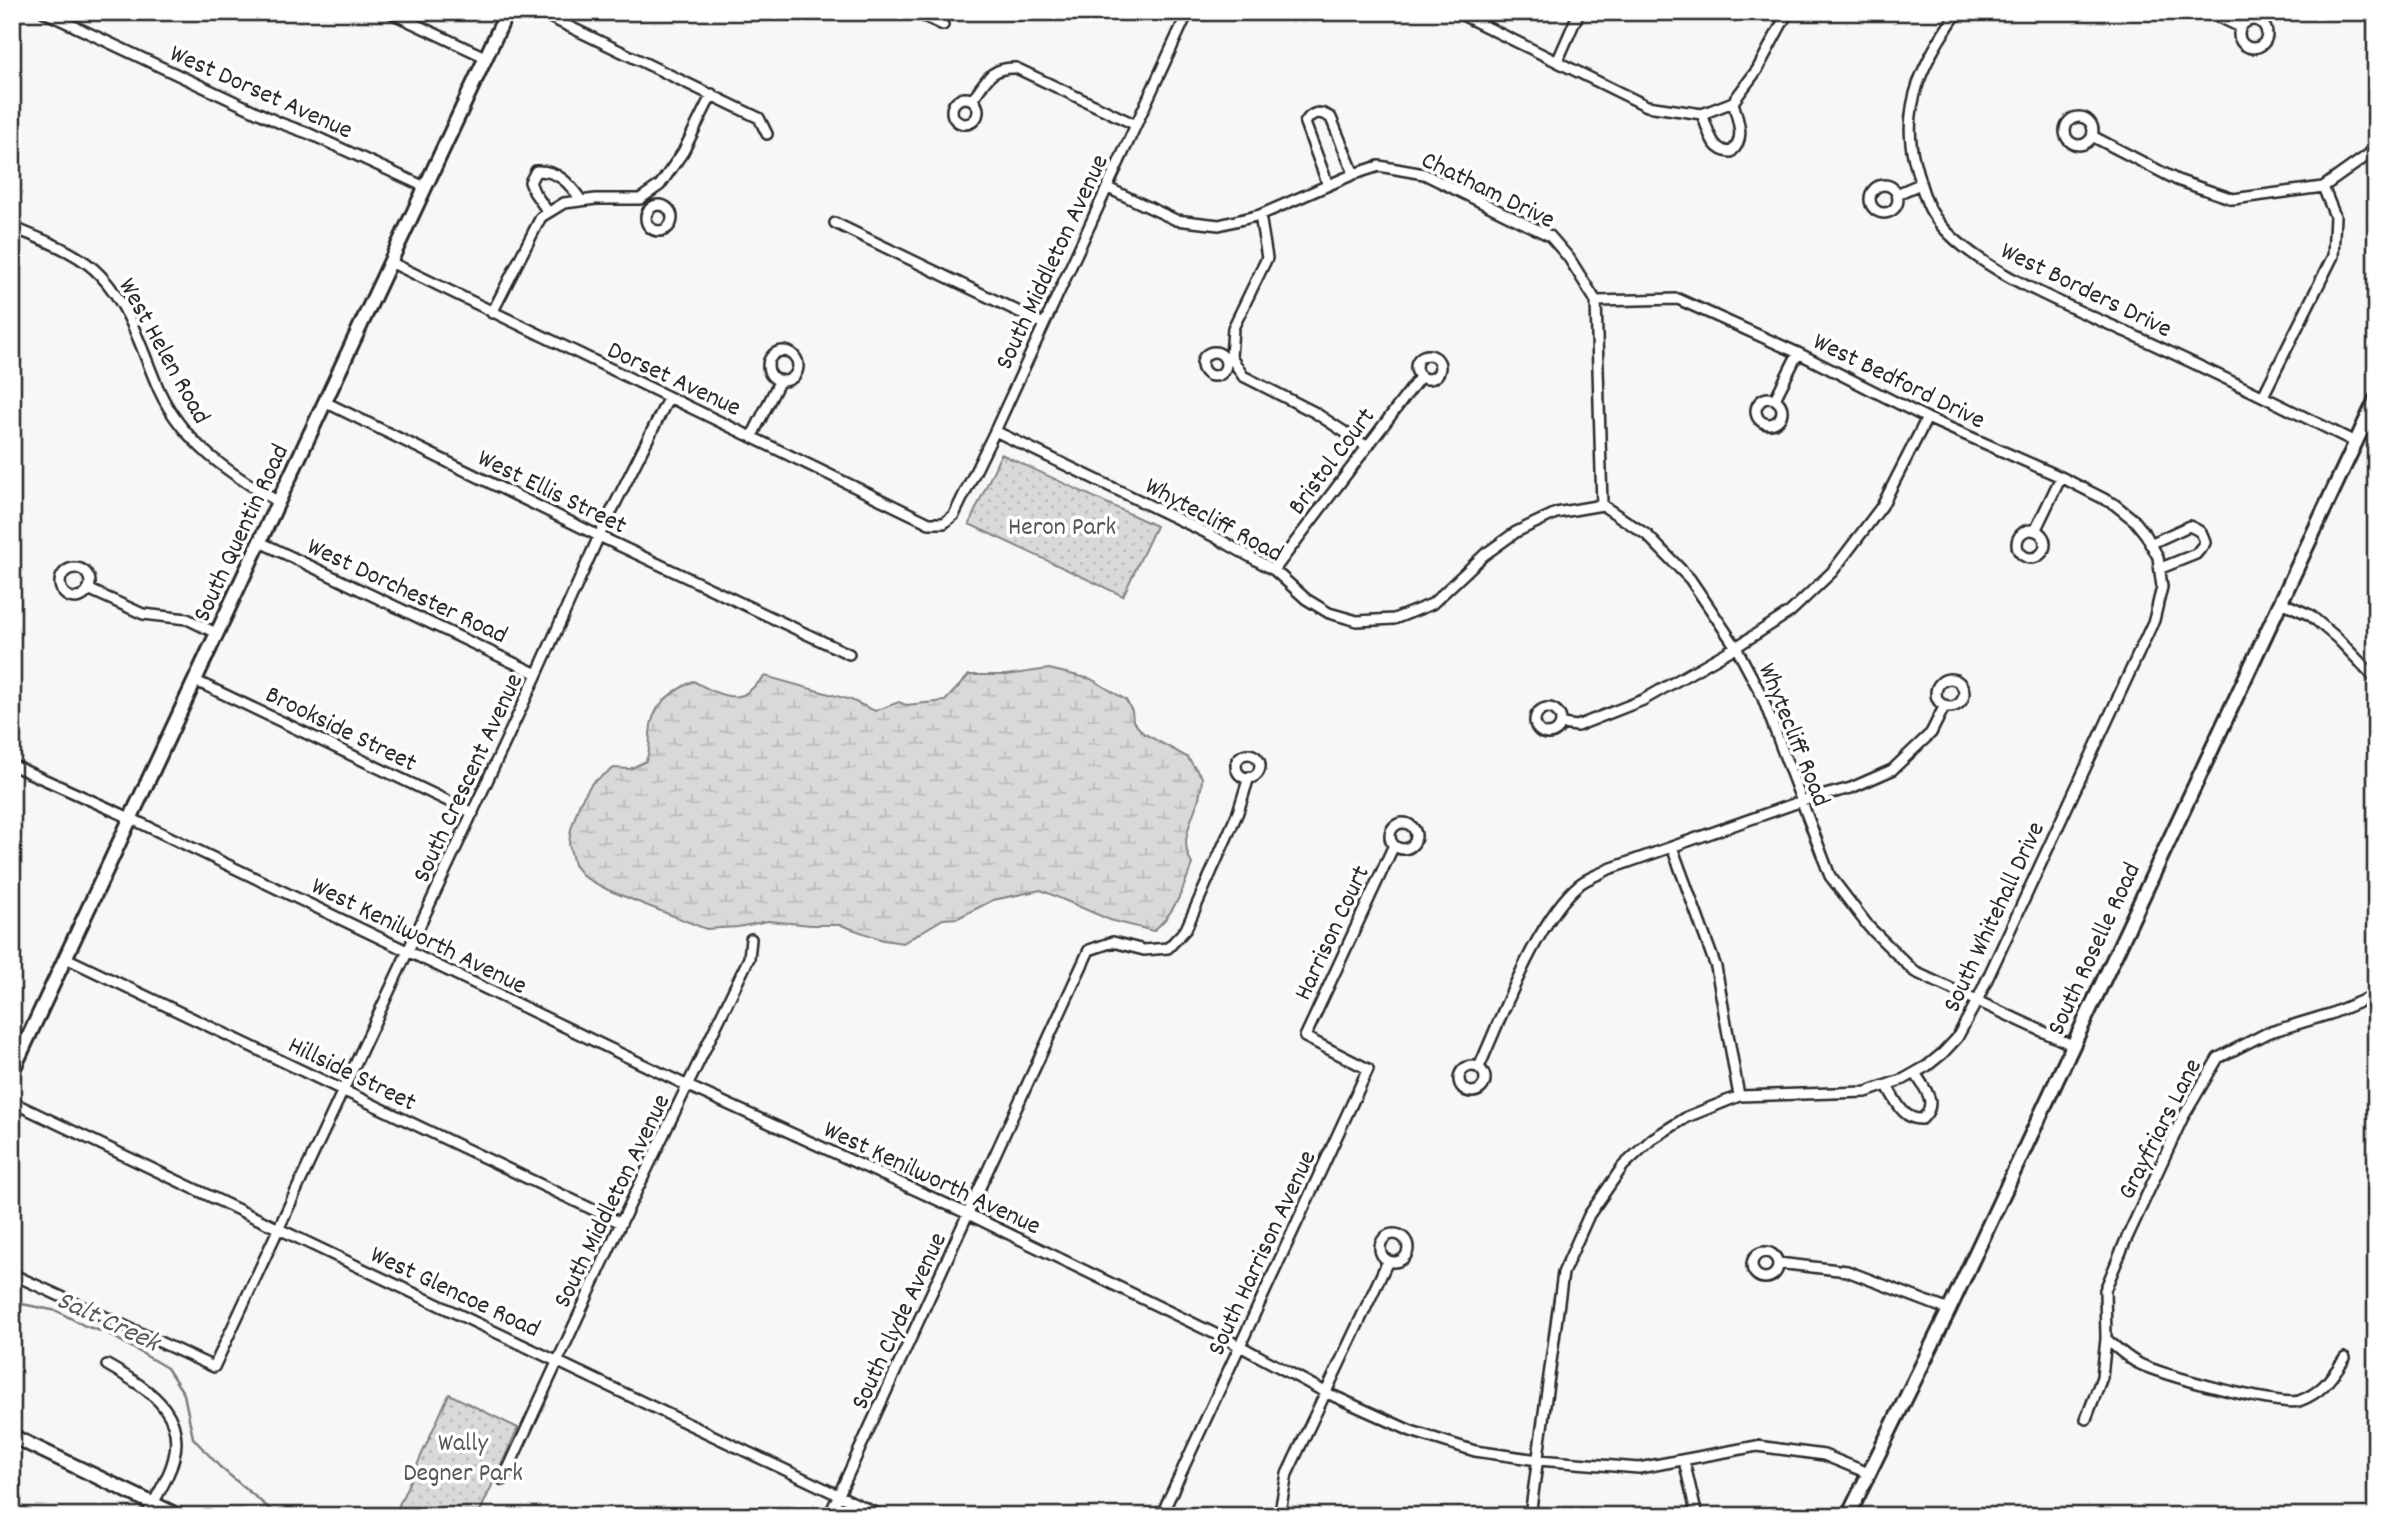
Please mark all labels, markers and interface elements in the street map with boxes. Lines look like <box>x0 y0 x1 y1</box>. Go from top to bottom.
street label: West Dorset Avenue <box>163 36 358 150</box>
street label: Chatham Drive <box>1414 143 1561 239</box>
street label: South Middleton Avenue <box>987 149 1119 376</box>
street label: West Borders Drive <box>1993 234 2177 349</box>
street label: West Helen Road <box>108 272 218 431</box>
street label: West Bedford Drive <box>1806 324 1991 440</box>
street label: Dorset Avenue <box>601 333 746 427</box>
street label: Bristol Court <box>1280 400 1386 523</box>
street label: South Quentin Road <box>185 438 300 629</box>
street label: West Ellis Street <box>471 441 633 545</box>
street label: Whytecliff Road <box>1138 469 1289 573</box>
park label: Heron Park <box>1008 510 1116 547</box>
street label: West Dorchester Road <box>300 529 513 655</box>
street label: Whytecliff Road <box>1747 658 1838 813</box>
street label: South Crescent Avenue <box>404 668 534 889</box>
street label: Brookside Street <box>259 678 423 783</box>
street label: South Whitehall Drive <box>1935 816 2056 1019</box>
street label: South Roselle Road <box>2039 857 2151 1042</box>
street label: Harrison Court <box>1286 860 1381 1007</box>
street label: West Kenilworth Avenue <box>304 869 533 1005</box>
street label: Hillside Street <box>281 1028 422 1122</box>
street label: Grayfriars Lane <box>2110 1053 2213 1207</box>
street label: South Middleton Avenue <box>545 1088 681 1315</box>
street label: West Kenilworth Avenue <box>817 1113 1046 1246</box>
street label: South Harrison Avenue <box>1199 1145 1327 1362</box>
street label: South Clyde Avenue <box>843 1227 958 1416</box>
street label: West Glencoe Road <box>363 1238 546 1349</box>
water label: Salt Creek <box>49 1282 167 1366</box>
park label: Wally Degner Park <box>403 1426 523 1493</box>

